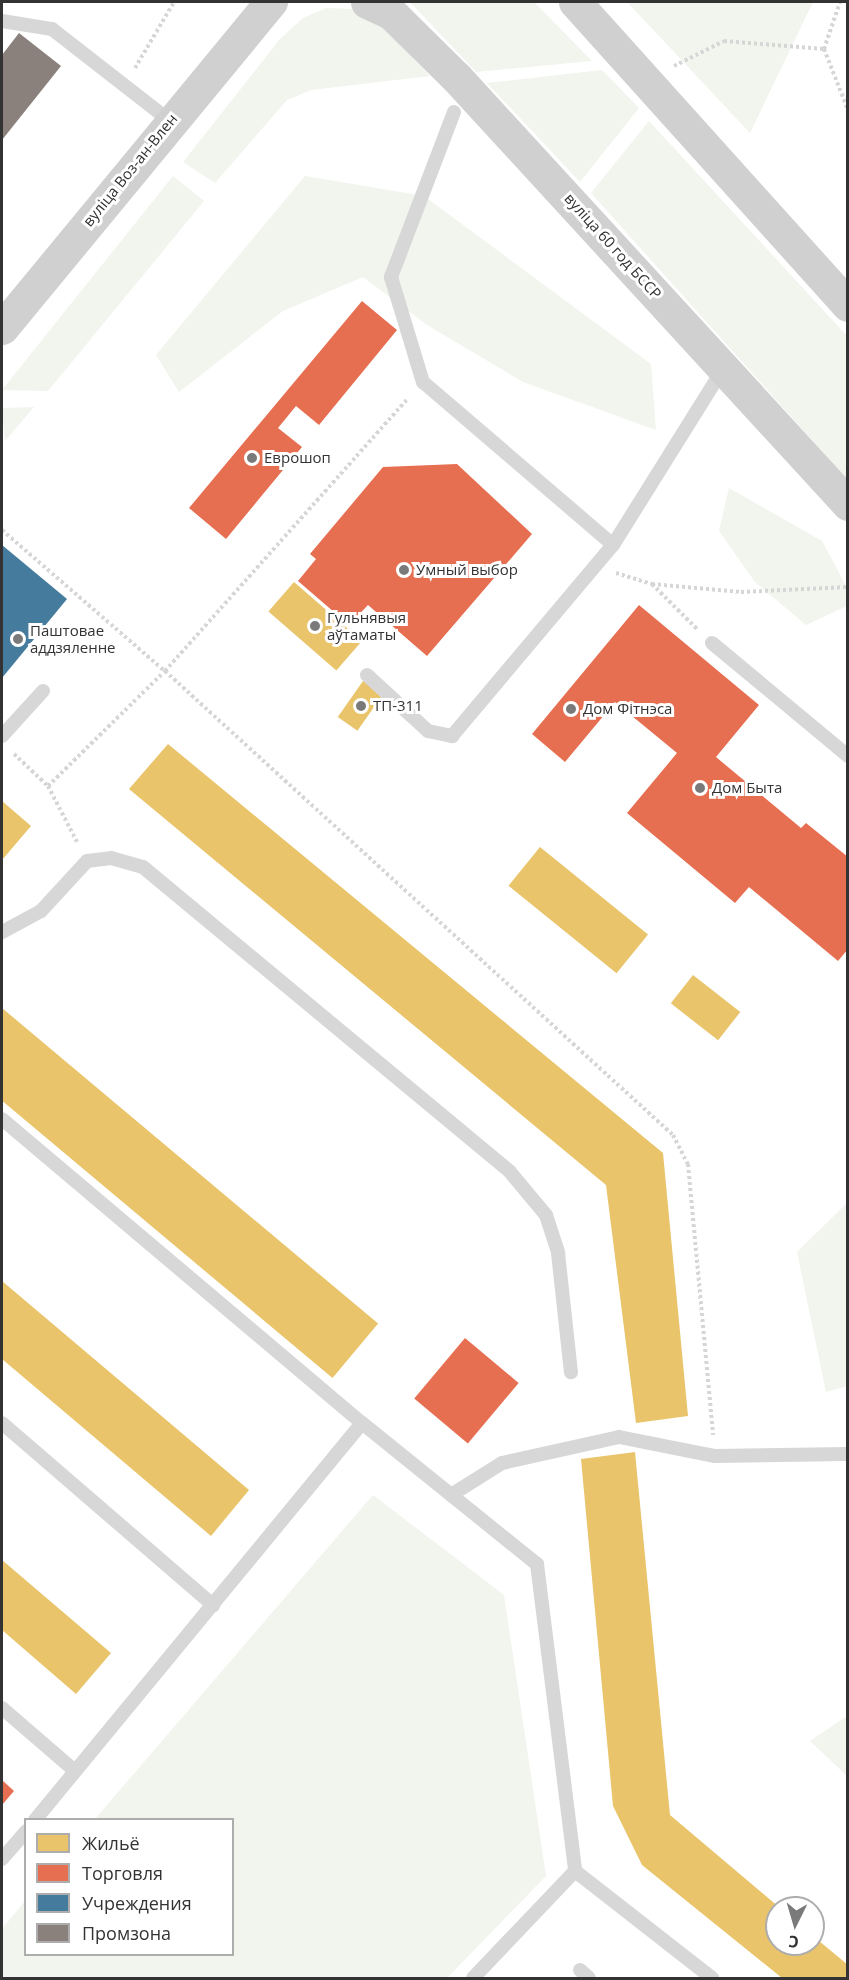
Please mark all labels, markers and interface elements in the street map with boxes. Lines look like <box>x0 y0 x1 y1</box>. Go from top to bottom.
street label: вуліца Воз-ан-Влен <box>79 110 181 230</box>
street label: вуліца 60 год БССР <box>561 189 665 303</box>
place label: Еврошоп <box>264 449 331 467</box>
marker: Еврошоп <box>245 451 259 465</box>
place label: Умный выбор <box>416 561 518 579</box>
marker: Умный выбор <box>397 563 411 577</box>
place label: Гульнявыя аўтаматы <box>327 608 406 643</box>
marker: Гульнявыя аўтаматы <box>308 619 322 633</box>
place label: Паштовае аддзяленне <box>30 621 116 656</box>
marker: Паштовае аддзяленне <box>11 632 25 646</box>
place label: ТП-311 <box>373 697 423 715</box>
marker: ТП-311 <box>354 699 368 713</box>
place label: Дом Фітнэса <box>583 700 672 718</box>
marker: Дом Фітнэса <box>564 702 578 716</box>
place label: Дом Быта <box>712 779 782 797</box>
marker: Дом Быта <box>693 781 707 795</box>
legend <box>24 1818 234 1956</box>
text: Жильё <box>82 1831 140 1855</box>
text: Торговля <box>82 1861 163 1885</box>
text: Учреждения <box>82 1891 192 1915</box>
north arrow <box>765 1896 825 1956</box>
text: Промзона <box>82 1921 171 1945</box>
text: С <box>788 1931 800 1953</box>

